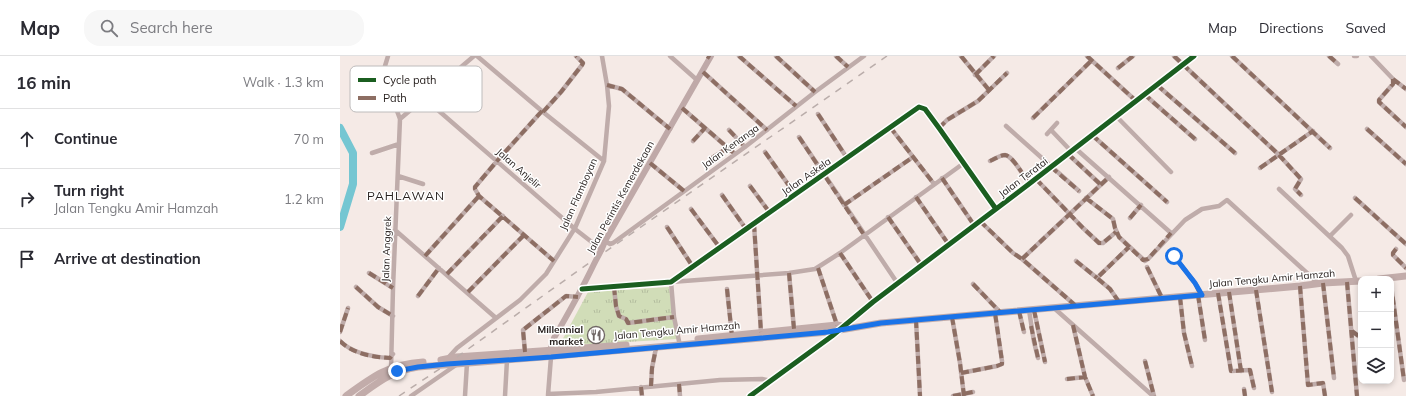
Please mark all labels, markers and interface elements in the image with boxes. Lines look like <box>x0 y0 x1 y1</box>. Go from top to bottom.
search box <box>84 10 364 46</box>
text: Map <box>20 16 60 40</box>
icon: search <box>98 17 120 39</box>
text: Search here <box>130 18 213 37</box>
text: Map <box>1208 19 1237 37</box>
text: Directions <box>1259 19 1324 37</box>
text: Saved <box>1346 19 1386 37</box>
legend <box>350 66 482 112</box>
text: 16 min <box>16 72 71 93</box>
text: Cycle path <box>383 73 436 87</box>
text: Walk · 1.3 km <box>243 74 324 90</box>
text: Path <box>383 91 407 105</box>
street label: Jalan Kenanga <box>699 121 761 172</box>
icon: ahead <box>16 128 38 150</box>
text: Continue <box>54 129 117 148</box>
text: 70 m <box>294 131 324 147</box>
street label: Jalan Perintis Kemerdekaan <box>584 138 657 256</box>
street label: Jalan Anjelir <box>493 145 544 192</box>
street label: Jalan Askela <box>779 155 833 198</box>
street label: Jalan Teratai <box>996 155 1051 200</box>
street label: Jalan Flamboyan <box>557 156 600 232</box>
text: Turn right <box>54 181 124 200</box>
icon: right <box>16 188 38 210</box>
district label: PAHLAWAN <box>367 188 445 203</box>
text: 1.2 km <box>284 191 324 207</box>
text: Jalan Tengku Amir Hamzah <box>54 200 218 216</box>
street label: Jalan Anggrek <box>379 215 394 282</box>
route start <box>1165 247 1183 265</box>
icon: arrive <box>16 248 38 270</box>
text: Arrive at destination <box>54 249 201 268</box>
street label: Jalan Tengku Amir Hamzah <box>1208 266 1336 290</box>
map controls <box>1358 276 1394 384</box>
button: + <box>1358 276 1394 312</box>
button: − <box>1358 312 1394 348</box>
street label: Jalan Tengku Amir Hamzah <box>613 318 741 342</box>
place label: Millennial market <box>538 323 583 348</box>
restaurant icon: Millennial market <box>586 325 606 345</box>
button: layers <box>1358 348 1394 384</box>
route end <box>388 362 406 380</box>

